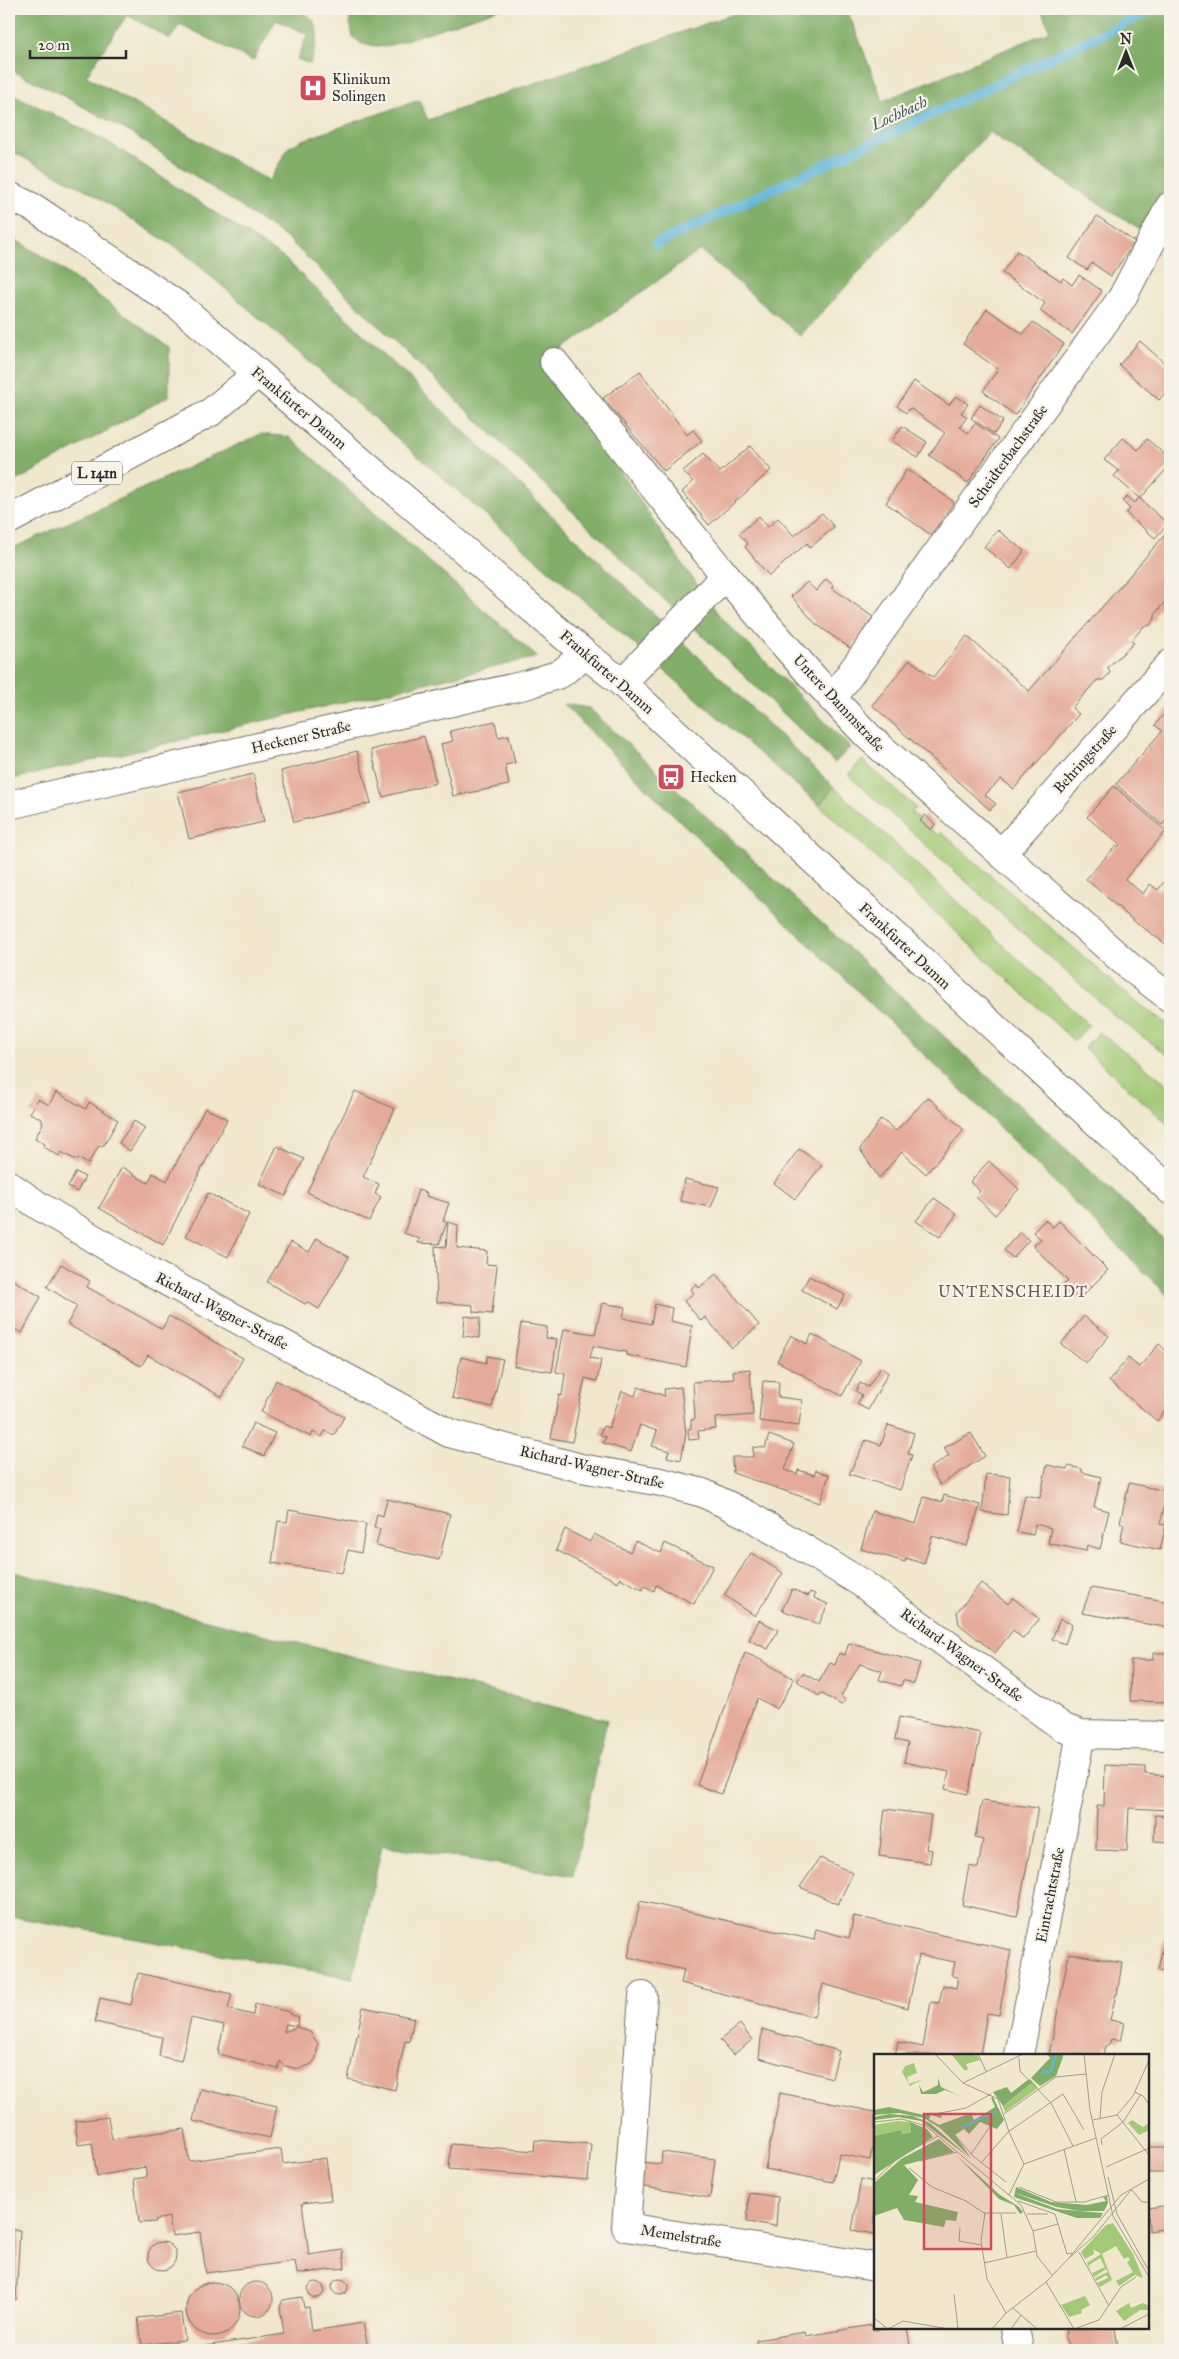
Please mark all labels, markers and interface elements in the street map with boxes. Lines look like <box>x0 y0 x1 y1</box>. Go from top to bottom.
scale bar <box>30 28 126 60</box>
north arrow <box>1102 28 1152 78</box>
text: N <box>1120 31 1132 48</box>
text: 20 m <box>38 36 70 54</box>
place label: Klinikum Solingen <box>332 70 391 105</box>
hospital icon: Klinikum Solingen <box>298 73 328 103</box>
water label: Lochbach <box>867 92 930 135</box>
street label: Frankfurter Damm <box>248 363 351 453</box>
street label: Scheidterbachstraße <box>964 401 1052 511</box>
road number: L 141n <box>72 462 122 484</box>
street label: Frankfurter Damm <box>556 626 658 718</box>
street label: Untere Dammstraße <box>789 651 889 755</box>
street label: Heckener Straße <box>249 717 353 757</box>
street label: Behringstraße <box>1050 721 1120 797</box>
bus stop icon: Hecken <box>656 762 686 792</box>
place label: Hecken <box>690 768 737 786</box>
street label: Frankfurter Damm <box>855 899 955 993</box>
street label: Richard-Wagner-Straße <box>153 1268 291 1354</box>
district label: UNTENSCHEIDT <box>938 1282 1088 1301</box>
street label: Richard-Wagner-Straße <box>518 1442 666 1492</box>
street label: Richard-Wagner-Straße <box>897 1604 1027 1706</box>
street label: Eintrachtstraße <box>1032 1846 1068 1944</box>
inset map <box>874 2054 1149 2329</box>
street label: Memelstraße <box>639 2221 723 2251</box>

